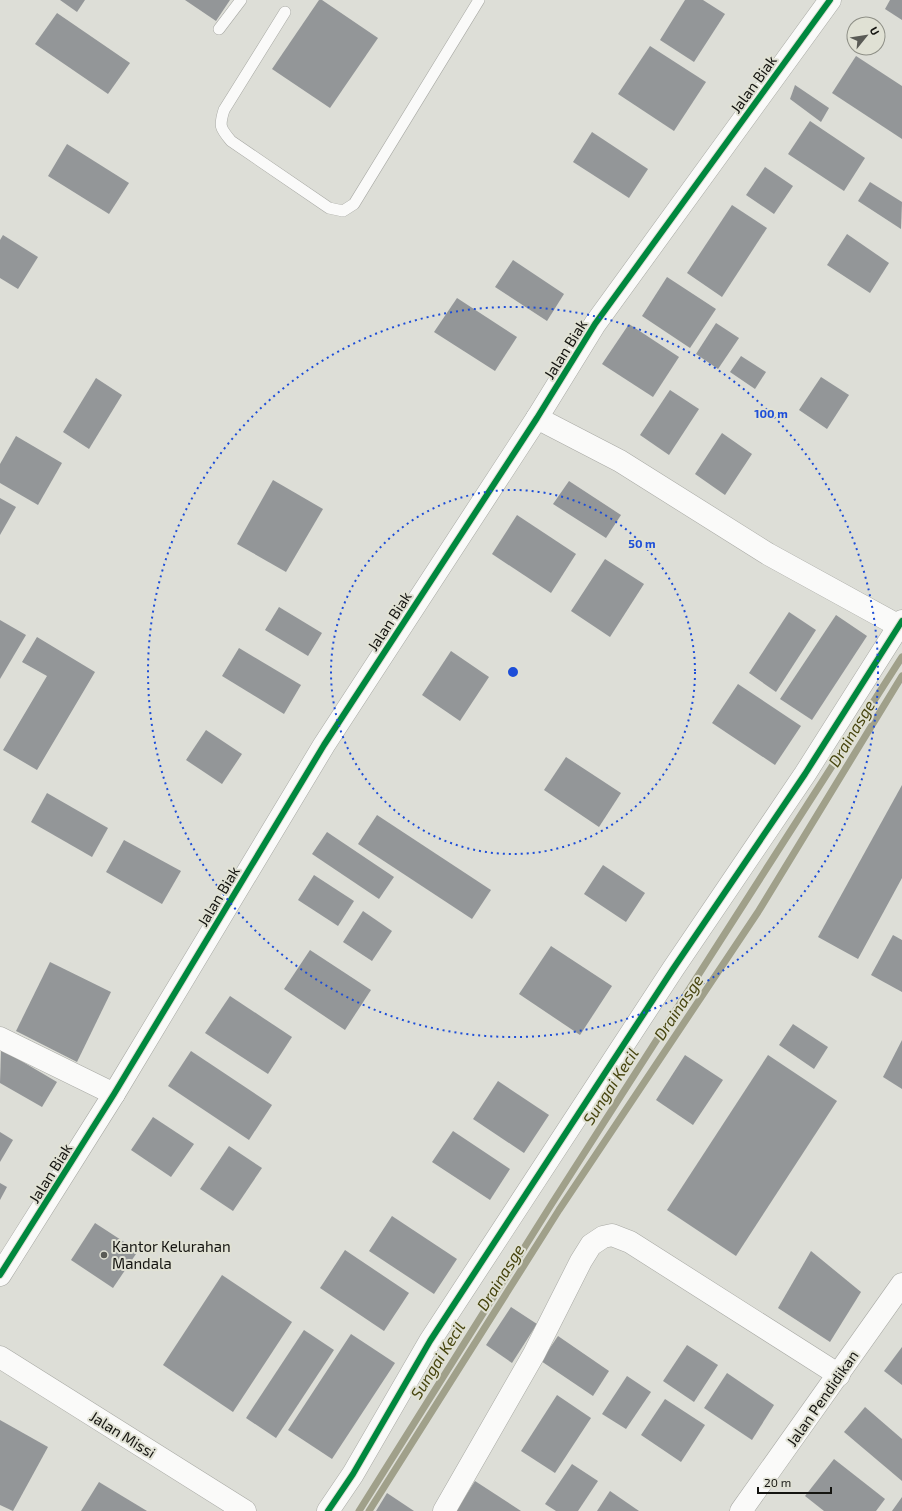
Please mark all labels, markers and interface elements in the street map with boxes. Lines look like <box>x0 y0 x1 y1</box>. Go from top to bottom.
north arrow <box>846 16 886 56</box>
text: U <box>868 24 883 37</box>
street label: Jalan Biak <box>726 51 780 116</box>
street label: Jalan Biak <box>540 316 591 382</box>
text: 100 m <box>754 406 788 420</box>
text: 50 m <box>628 536 656 550</box>
street label: Jalan Biak <box>363 588 415 654</box>
centre of rings <box>506 665 520 679</box>
water label: Drainasge <box>824 696 878 770</box>
street label: Jalan Biak <box>193 862 243 929</box>
water label: Drainasge <box>649 971 707 1043</box>
water label: Sungai Kecil <box>578 1044 642 1128</box>
street label: Jalan Biak <box>25 1140 76 1206</box>
place label: Kantor Kelurahan Mandala <box>112 1237 231 1272</box>
water label: Drainasge <box>472 1240 528 1314</box>
marker: Kantor Kelurahan Mandala <box>99 1250 109 1260</box>
water label: Sungai Kecil <box>406 1318 468 1402</box>
street label: Jalan Pendidikan <box>782 1347 862 1449</box>
street label: Jalan Missi <box>87 1407 159 1461</box>
scale bar <box>758 1469 831 1495</box>
text: 20 m <box>764 1475 791 1489</box>

